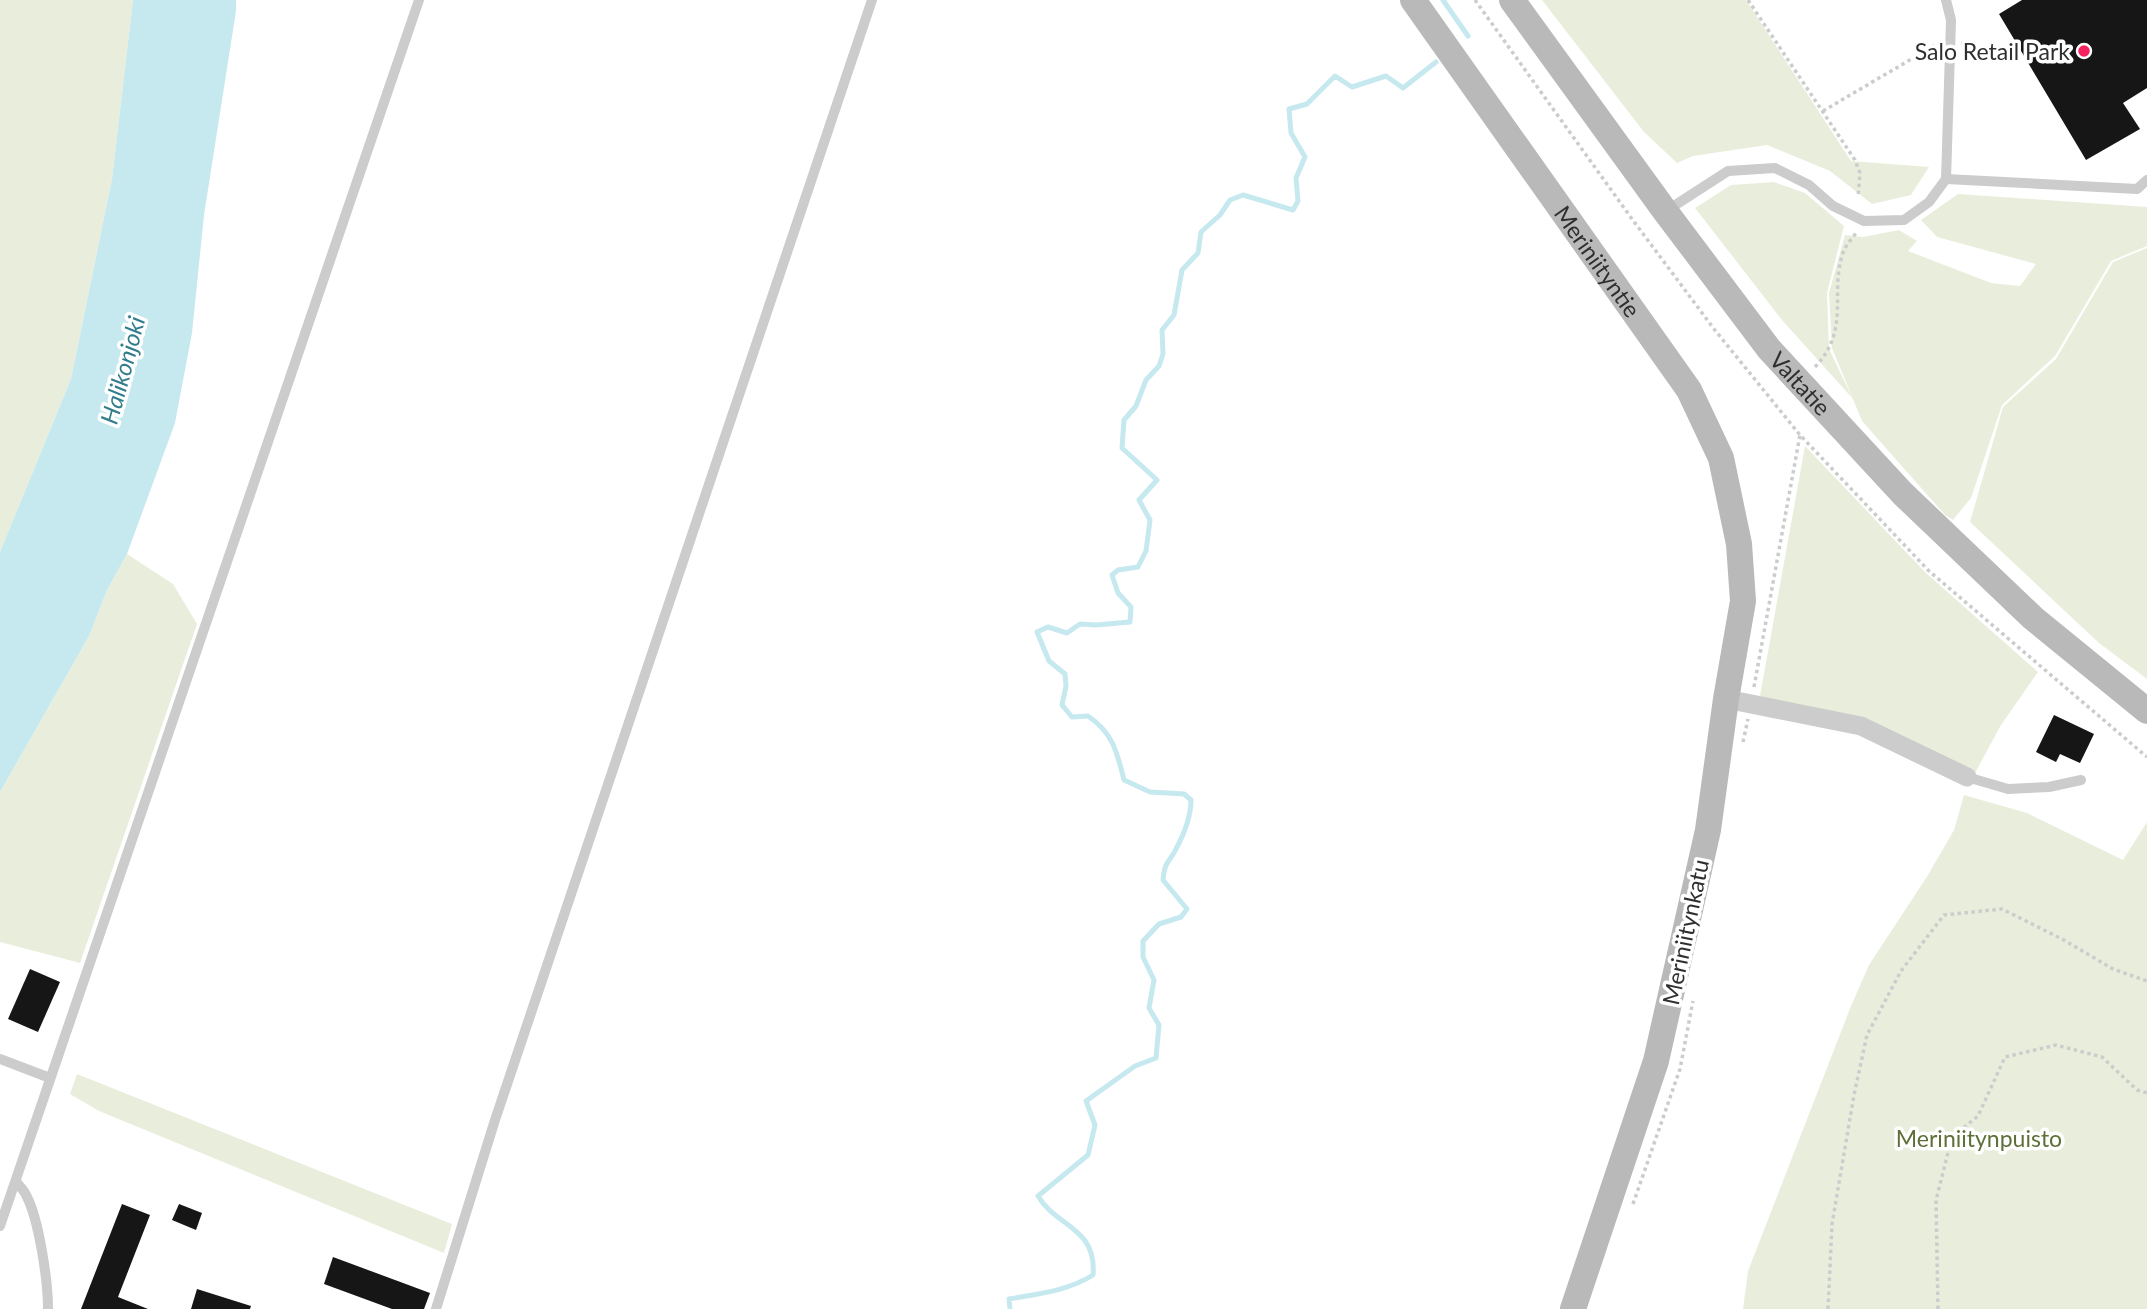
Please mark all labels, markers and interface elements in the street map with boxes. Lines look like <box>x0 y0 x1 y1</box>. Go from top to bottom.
place label: Salo Retail Park <box>1915 37 2070 65</box>
marker: Salo Retail Park <box>2076 43 2092 59</box>
street label: Meriniityntie <box>1549 200 1647 322</box>
water label: Halikonjoki <box>94 312 150 427</box>
street label: Valtatie <box>1764 346 1837 421</box>
street label: Meriniitynkatu <box>1656 857 1714 1007</box>
park label: Meriniitynpuisto <box>1896 1124 2062 1152</box>

